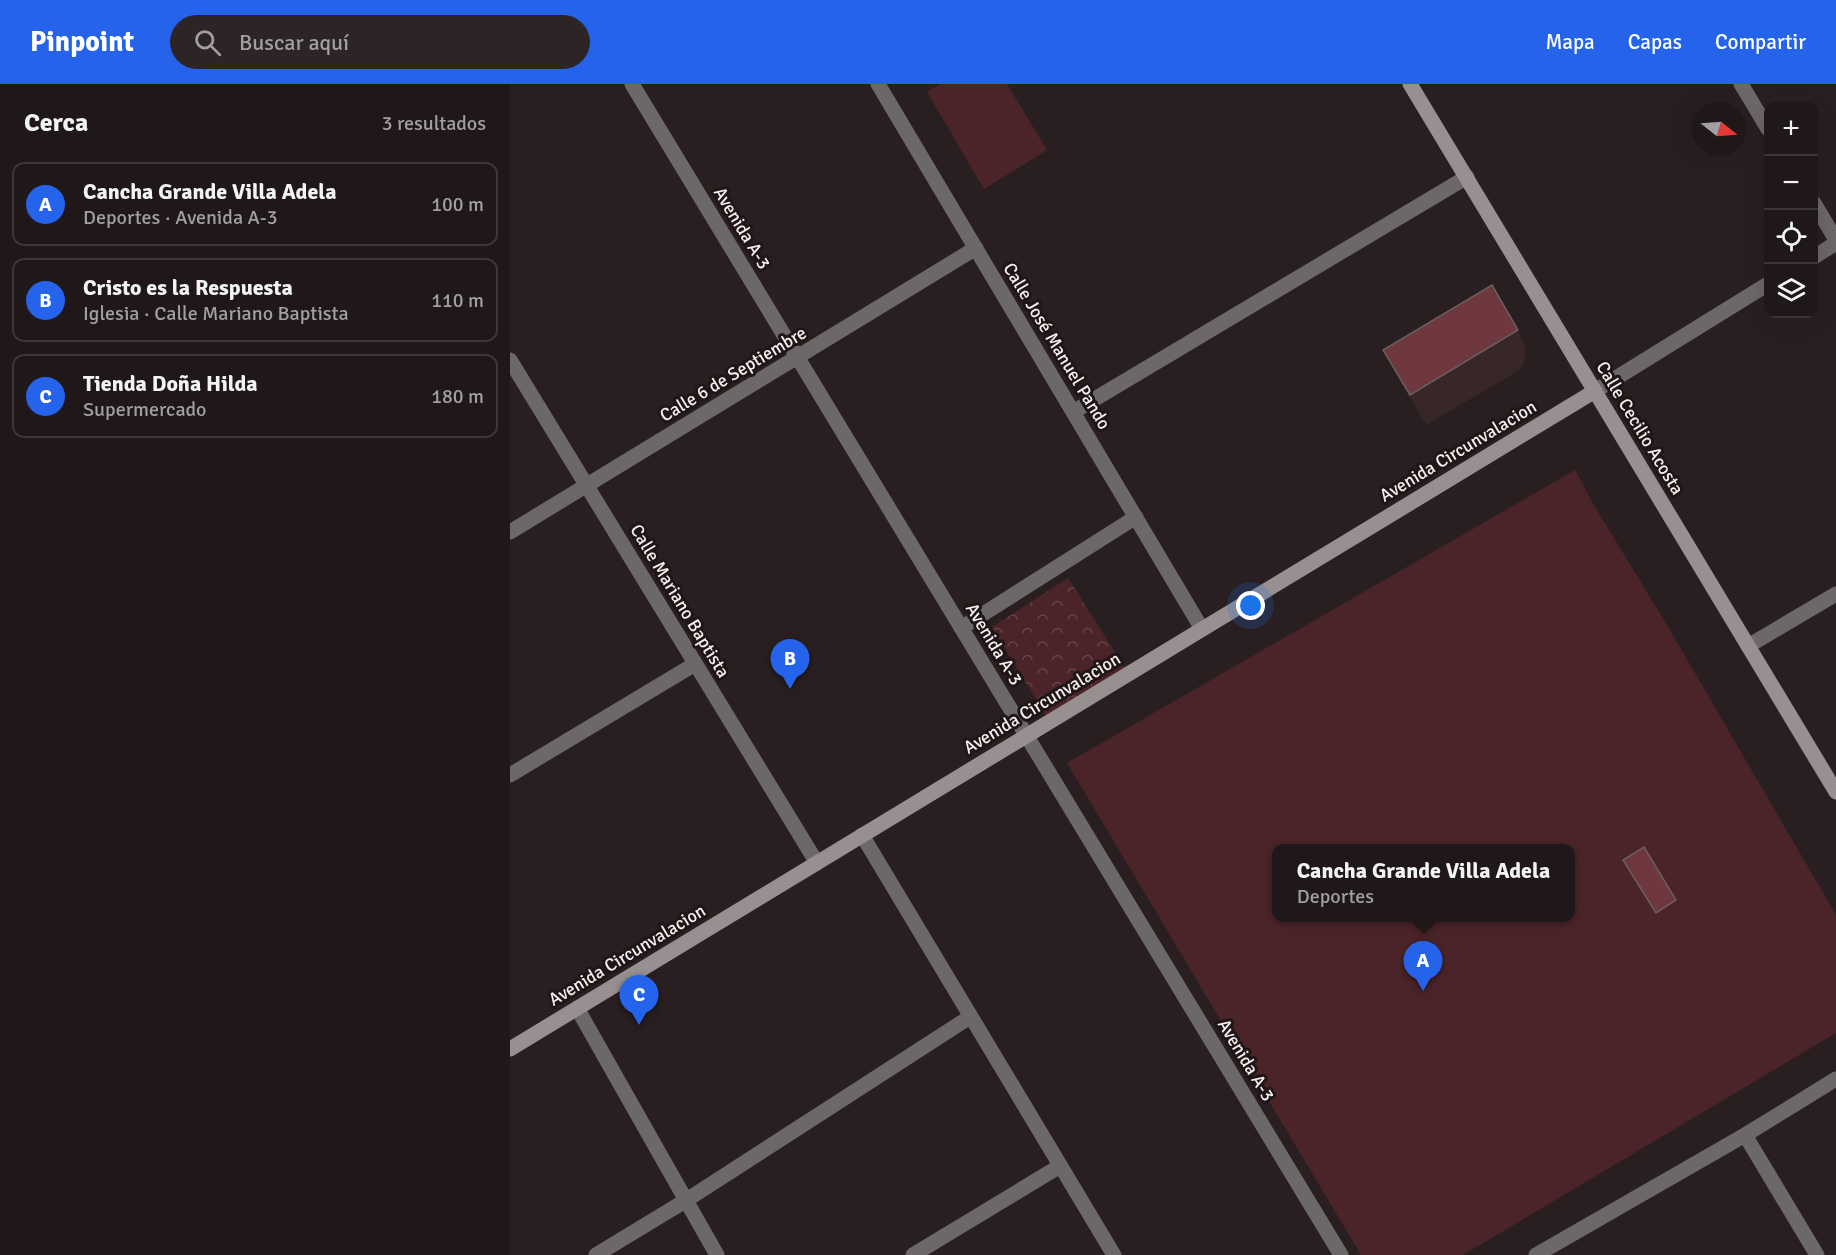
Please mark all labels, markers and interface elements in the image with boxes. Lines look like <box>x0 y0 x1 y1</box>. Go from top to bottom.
search box <box>170 15 590 69</box>
text: Pinpoint <box>30 25 134 59</box>
icon: search <box>191 26 224 59</box>
text: Buscar aquí <box>239 29 349 56</box>
text: Mapa <box>1545 29 1595 55</box>
text: Capas <box>1628 29 1682 55</box>
text: Compartir <box>1715 29 1806 55</box>
north arrow <box>1692 102 1746 156</box>
map controls <box>1764 102 1818 318</box>
button: + <box>1764 102 1818 156</box>
text: Cerca <box>24 107 88 139</box>
text: 3 resultados <box>382 111 486 136</box>
button: − <box>1764 156 1818 210</box>
text: Cancha Grande Villa Adela <box>83 178 337 205</box>
street label: Avenida A-3 <box>709 183 775 273</box>
text: A <box>39 192 52 217</box>
text: 100 m <box>431 192 484 217</box>
text: Deportes · Avenida A-3 <box>83 205 277 230</box>
button: locate <box>1764 210 1818 264</box>
street label: Calle José Manuel Pando <box>999 259 1115 433</box>
button: layers <box>1764 264 1818 318</box>
text: Cristo es la Respuesta <box>83 274 293 301</box>
text: B <box>39 288 52 313</box>
text: 110 m <box>431 288 484 313</box>
text: Iglesia · Calle Mariano Baptista <box>83 301 349 326</box>
street label: Calle 6 de Septiembre <box>656 322 810 426</box>
street label: Calle Cecilio Acosta <box>1592 357 1688 499</box>
text: Tienda Doña Hilda <box>83 370 258 397</box>
text: C <box>39 384 52 409</box>
text: 180 m <box>431 384 484 409</box>
street label: Avenida Circunvalacion <box>1375 395 1541 507</box>
text: Supermercado <box>83 397 206 422</box>
street label: Calle Mariano Baptista <box>626 520 734 682</box>
your location <box>1236 591 1265 620</box>
street label: Avenida A-3 <box>961 599 1027 689</box>
pin: B <box>770 640 810 689</box>
street label: Avenida Circunvalacion <box>959 647 1125 759</box>
popup <box>1272 844 1575 922</box>
text: Cancha Grande Villa Adela <box>1297 857 1550 884</box>
text: Deportes <box>1297 884 1374 909</box>
street label: Avenida Circunvalacion <box>545 900 709 1010</box>
pin: A <box>1404 942 1442 991</box>
pin: C <box>620 976 658 1025</box>
street label: Avenida A-3 <box>1213 1015 1279 1105</box>

